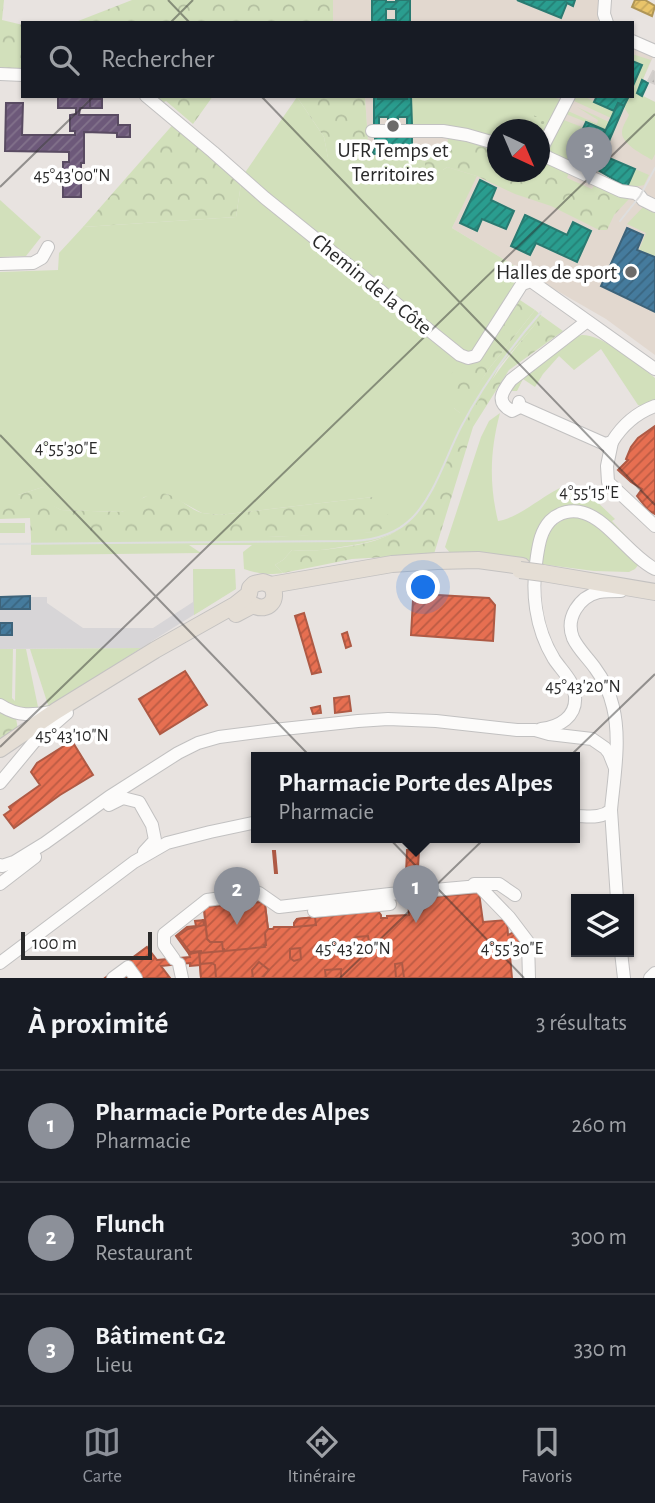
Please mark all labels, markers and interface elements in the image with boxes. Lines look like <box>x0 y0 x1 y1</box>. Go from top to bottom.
search box <box>21 21 634 98</box>
icon: search <box>45 41 83 79</box>
text: Rechercher <box>101 46 214 72</box>
marker: UFR Temps et Territoires <box>385 118 401 134</box>
north arrow <box>487 119 550 182</box>
pin: 3 <box>566 127 612 185</box>
place label: UFR Temps et Territoires <box>337 140 449 185</box>
text: 45°43'00"N <box>34 167 110 185</box>
street label: Chemin de la Côte <box>308 230 435 339</box>
place label: Halles de sport <box>496 262 617 283</box>
marker: Halles de sport <box>623 264 639 280</box>
text: 4°55'30"E <box>35 440 98 458</box>
text: 4°55'15"E <box>559 484 619 502</box>
your location <box>406 570 440 604</box>
text: 45°43'20"N <box>545 678 621 696</box>
text: 45°43'10"N <box>35 727 109 745</box>
popup <box>251 752 580 843</box>
text: Pharmacie Porte des Alpes <box>278 770 553 796</box>
text: Pharmacie <box>278 801 374 824</box>
pin: 1 <box>393 865 439 923</box>
pin: 2 <box>214 867 260 925</box>
map controls <box>571 894 634 957</box>
button: layers <box>571 894 634 957</box>
scale bar <box>21 929 152 961</box>
text: 100 m <box>32 934 77 953</box>
text: 45°43'20"N <box>315 940 391 958</box>
text: 4°55'30"E <box>481 940 544 958</box>
text: À proximité <box>28 1009 168 1039</box>
text: 3 résultats <box>536 1012 627 1035</box>
text: Pharmacie Porte des Alpes <box>95 1099 369 1125</box>
text: 1 <box>47 1114 55 1137</box>
text: 260 m <box>571 1114 627 1137</box>
text: Pharmacie <box>95 1130 191 1153</box>
text: Flunch <box>95 1211 165 1237</box>
text: 2 <box>46 1226 56 1249</box>
text: 300 m <box>571 1226 627 1249</box>
text: Restaurant <box>95 1242 192 1265</box>
text: Bâtiment G2 <box>95 1323 226 1349</box>
text: 3 <box>46 1338 56 1361</box>
text: 330 m <box>574 1338 627 1361</box>
text: Lieu <box>95 1354 132 1377</box>
tab: Carte <box>83 1423 122 1488</box>
tab: Itinéraire <box>287 1423 356 1488</box>
tab: Favoris <box>521 1423 572 1488</box>

